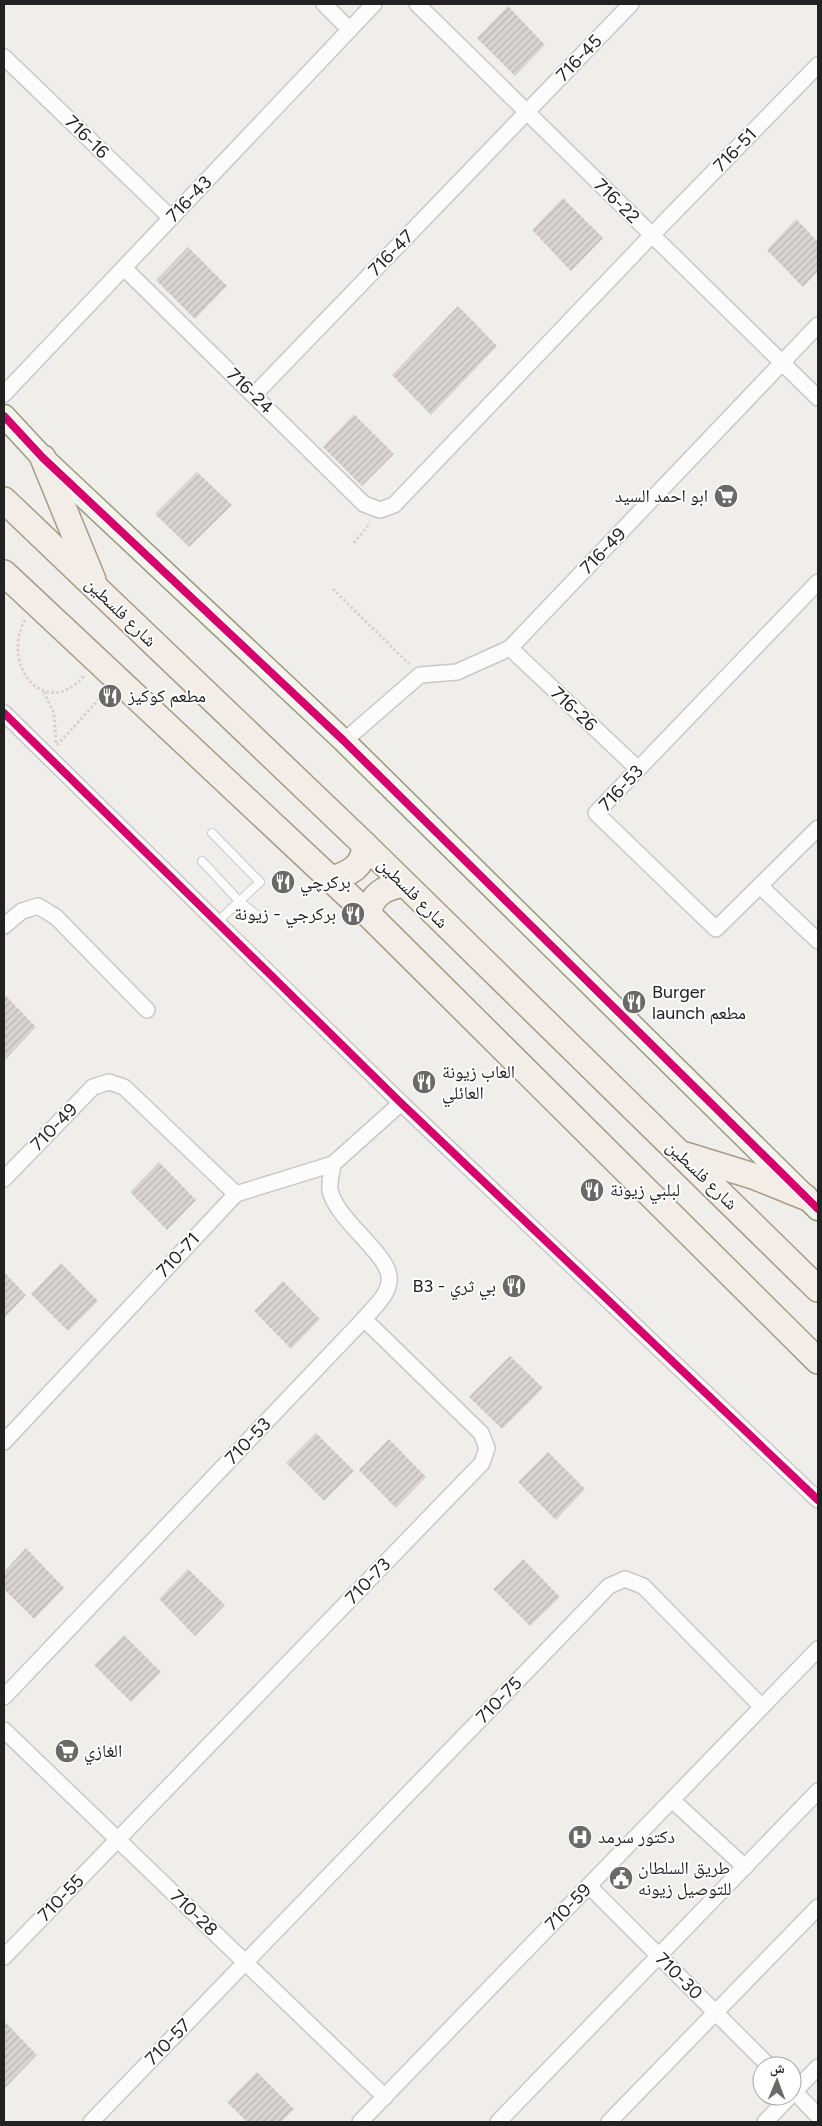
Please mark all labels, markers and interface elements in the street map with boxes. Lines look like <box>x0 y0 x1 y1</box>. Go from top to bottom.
street label: 716-45 <box>552 30 606 86</box>
street label: 716-16 <box>61 111 113 163</box>
street label: 716-51 <box>709 123 761 177</box>
street label: 716-43 <box>162 171 216 227</box>
street label: 716-22 <box>590 174 644 228</box>
street label: 716-47 <box>364 225 418 281</box>
street label: 716-24 <box>222 364 278 418</box>
supermarket icon: ابو احمد السيد <box>713 483 739 509</box>
place label: ابو احمد السيد <box>615 485 708 507</box>
street label: 716-49 <box>576 523 630 579</box>
street label: شارع فلسطين <box>81 573 161 651</box>
street label: 716-26 <box>546 682 602 736</box>
restaurant icon: مطعم كوكيز <box>97 683 123 709</box>
place label: مطعم كوكيز <box>127 685 206 708</box>
street label: 716-53 <box>594 760 648 816</box>
street label: شارع فلسطين <box>373 853 453 933</box>
restaurant icon: بركرچي <box>270 869 296 895</box>
place label: بركرچي <box>300 871 351 897</box>
restaurant icon: بركرجي - زيونة <box>340 901 366 927</box>
place label: بركرجي - زيونة <box>234 903 336 929</box>
place label: Burger launch مطعم <box>652 981 746 1025</box>
restaurant icon: Burger launch مطعم <box>621 989 647 1015</box>
place label: العاب زيونة العائلي <box>442 1061 515 1108</box>
restaurant icon: العاب زيونة العائلي <box>411 1069 437 1095</box>
street label: 710-49 <box>26 1099 82 1155</box>
street label: شارع فلسطين <box>662 1136 742 1214</box>
restaurant icon: لبلبي زيونة <box>579 1177 605 1203</box>
place label: لبلبي زيونة <box>610 1179 680 1205</box>
street label: 710-71 <box>152 1228 204 1282</box>
restaurant icon: B3 - بي ثري <box>501 1273 527 1299</box>
place label: B3 - بي ثري <box>412 1275 496 1301</box>
street label: 710-53 <box>221 1413 275 1469</box>
street label: 710-73 <box>341 1553 395 1609</box>
street label: 710-75 <box>472 1672 526 1728</box>
supermarket icon: الغازي <box>54 1738 80 1764</box>
place label: الغازي <box>84 1740 122 1766</box>
hospital icon: دكتور سرمد <box>567 1824 593 1850</box>
place label: دكتور سرمد <box>598 1826 675 1848</box>
place label: طريق السلطان للتوصيل زيونه <box>638 1857 731 1900</box>
public building icon: طريق السلطان للتوصيل زيونه <box>608 1865 634 1891</box>
street label: 710-55 <box>33 1870 89 1926</box>
street label: 710-59 <box>540 1879 596 1935</box>
street label: 710-28 <box>166 1885 222 1941</box>
street label: 710-30 <box>651 1948 707 2004</box>
street label: 710-57 <box>141 2014 196 2070</box>
north arrow <box>752 2056 802 2106</box>
text: ش <box>770 2060 785 2077</box>

